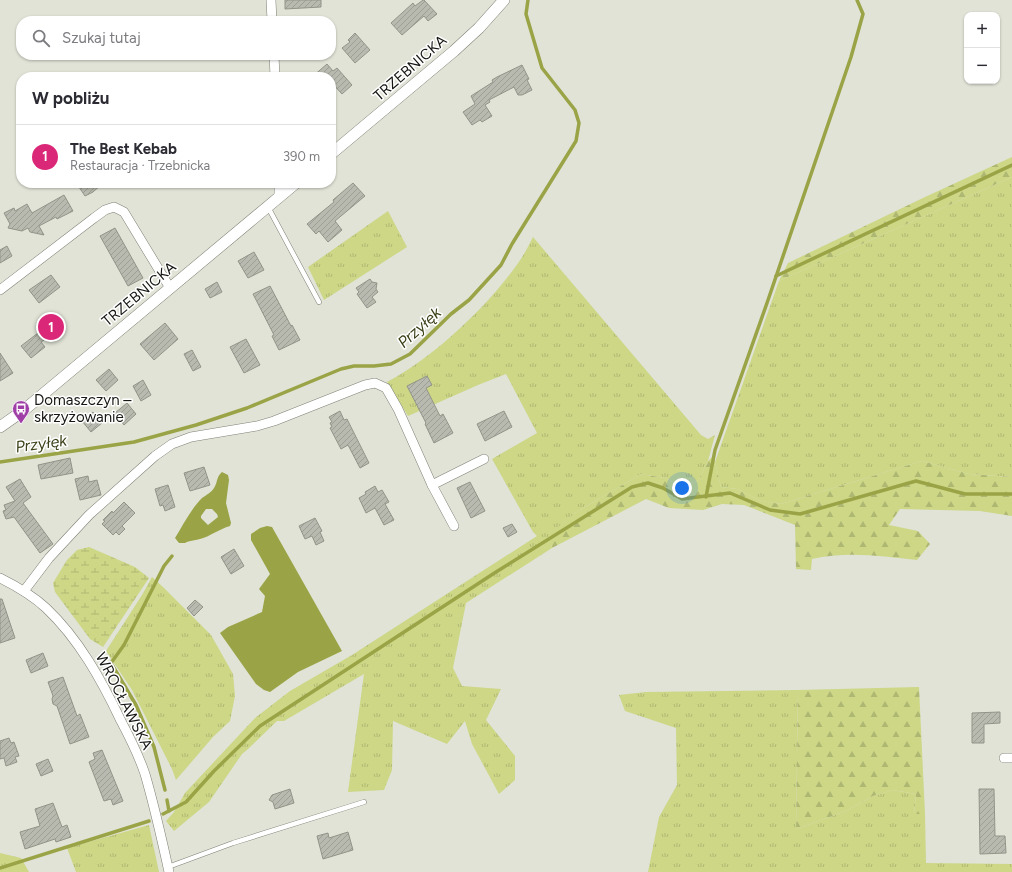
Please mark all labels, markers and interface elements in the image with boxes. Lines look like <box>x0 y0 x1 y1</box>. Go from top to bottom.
map controls <box>964 12 1000 84</box>
button: + <box>964 12 1000 48</box>
search box <box>16 16 336 60</box>
icon: search <box>30 27 52 49</box>
text: Szukaj tutaj <box>62 29 141 47</box>
street label: TRZEBNICKA <box>370 31 450 105</box>
button: − <box>964 48 1000 84</box>
text: W pobliżu <box>32 88 109 108</box>
text: The Best Kebab <box>70 140 177 158</box>
text: 1 <box>42 149 48 164</box>
text: 390 m <box>283 149 320 164</box>
text: Restauracja · Trzebnicka <box>70 158 210 173</box>
street label: TRZEBNICKA <box>98 258 180 330</box>
water label: Przyłęk <box>394 302 446 352</box>
pin: 1 <box>38 312 64 342</box>
place label: Domaszczyn – skrzyżowanie <box>34 391 132 426</box>
bus stop icon: Domaszczyn – skrzyżowanie <box>11 399 31 424</box>
water label: Przyłęk <box>14 430 69 457</box>
your location <box>672 478 692 498</box>
street label: WROCŁAWSKA <box>92 649 156 753</box>

